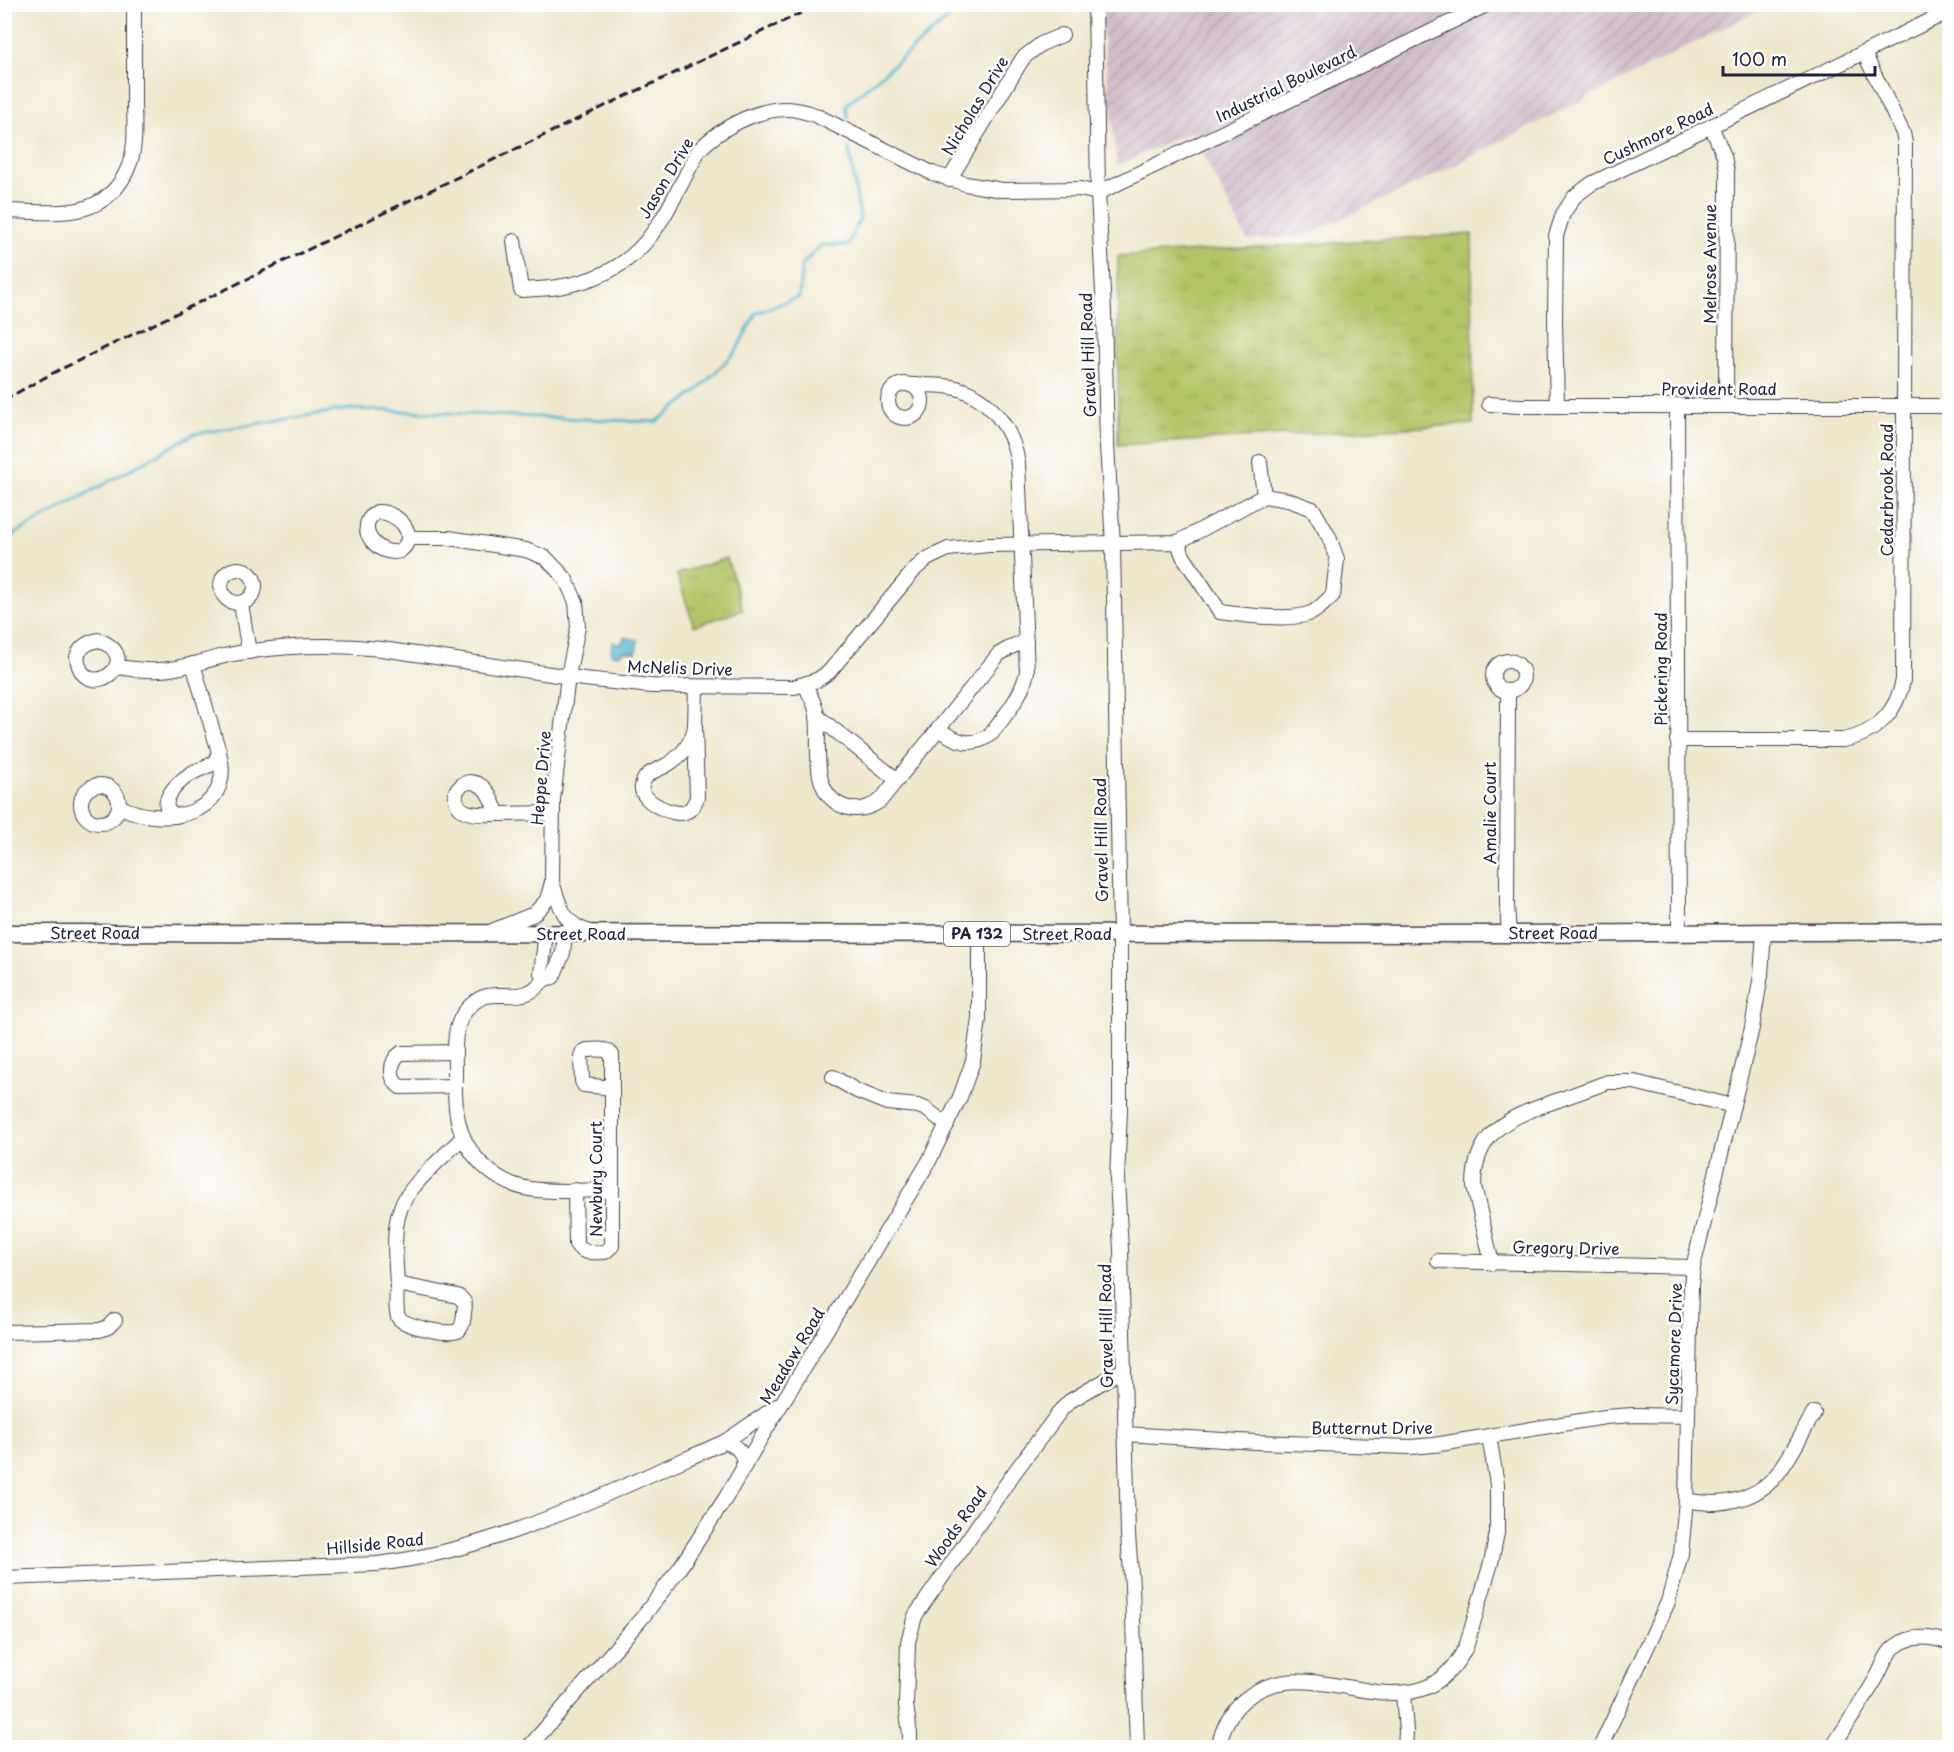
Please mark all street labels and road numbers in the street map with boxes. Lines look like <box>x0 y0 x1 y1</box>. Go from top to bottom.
street label: Industrial Boulevard <box>1211 39 1360 128</box>
street label: Nicholas Drive <box>935 51 1013 160</box>
street label: Cushmore Road <box>1598 96 1717 170</box>
street label: Jason Drive <box>632 133 699 222</box>
street label: Melrose Avenue <box>1697 204 1721 324</box>
street label: Gravel Hill Road <box>1073 292 1101 418</box>
street label: Provident Road <box>1661 376 1777 400</box>
street label: Cedarbrook Road <box>1874 423 1898 557</box>
street label: Pickering Road <box>1648 612 1672 726</box>
street label: McNelis Drive <box>627 653 733 681</box>
street label: Heppe Drive <box>524 730 556 826</box>
street label: Amalie Court <box>1477 761 1501 864</box>
street label: Gravel Hill Road <box>1087 777 1113 903</box>
street label: Street Road <box>50 920 140 944</box>
street label: Street Road <box>1508 920 1598 944</box>
street label: Street Road <box>536 921 626 945</box>
street label: Street Road <box>1022 921 1112 945</box>
road number: PA 132 <box>944 922 1010 946</box>
street label: Newbury Court <box>583 1120 607 1237</box>
street label: Gregory Drive <box>1512 1234 1620 1260</box>
street label: Gravel Hill Road <box>1092 1263 1118 1389</box>
street label: Sycamore Drive <box>1659 1282 1687 1406</box>
street label: Meadow Road <box>753 1303 830 1408</box>
street label: Butternut Drive <box>1311 1415 1433 1439</box>
street label: Woods Road <box>918 1481 992 1572</box>
street label: Hillside Road <box>325 1526 425 1560</box>

